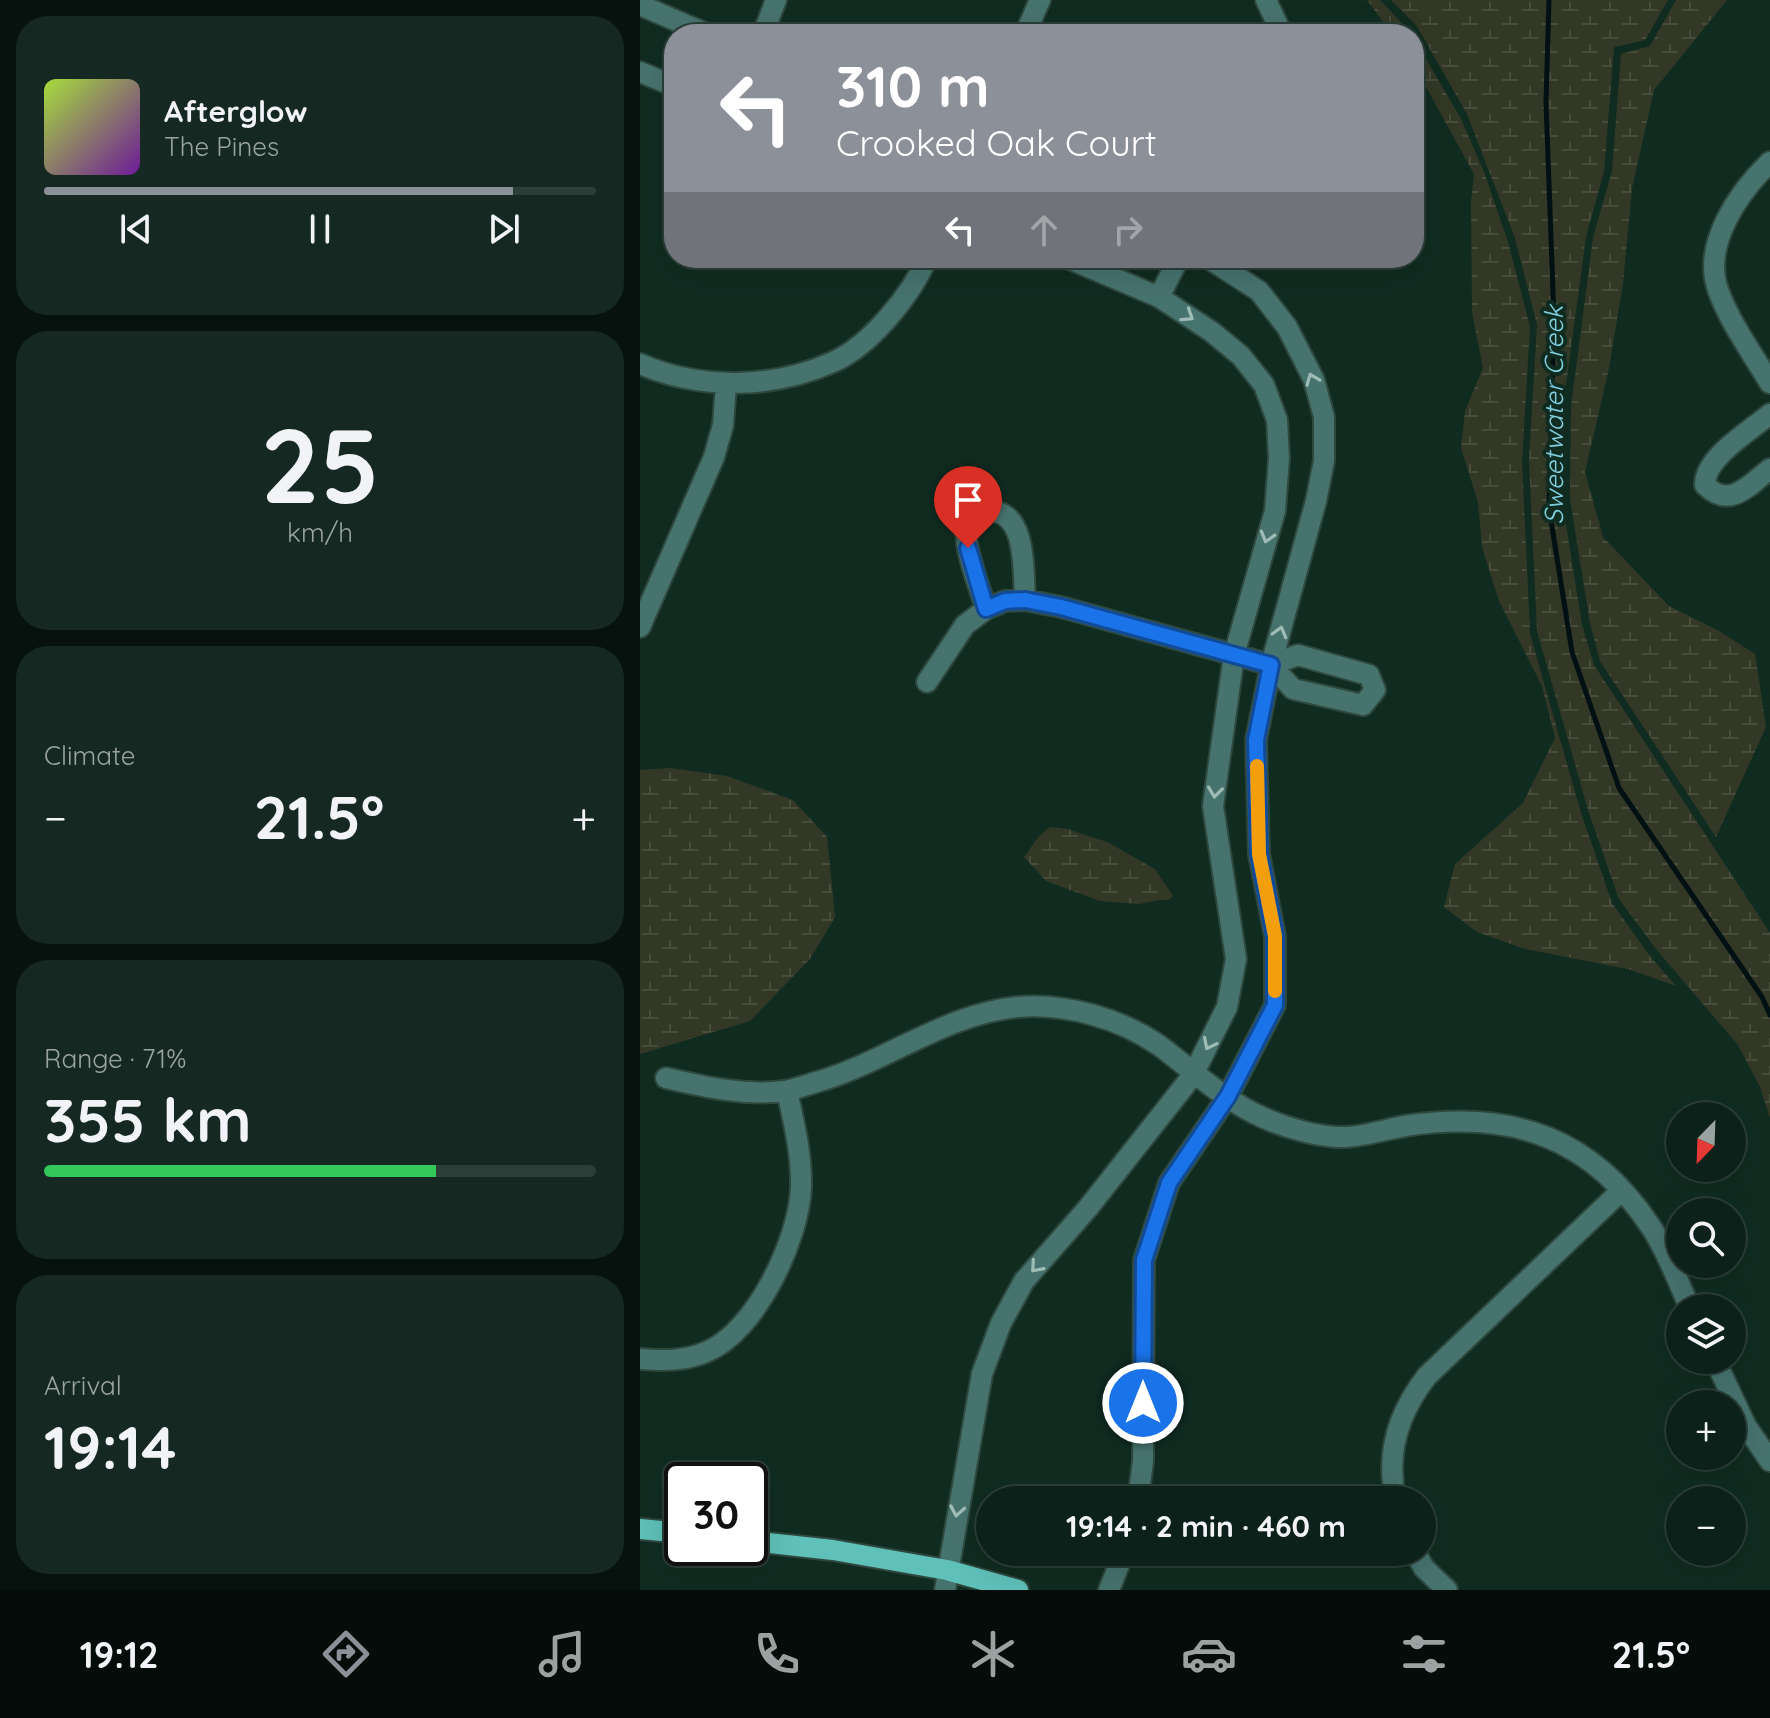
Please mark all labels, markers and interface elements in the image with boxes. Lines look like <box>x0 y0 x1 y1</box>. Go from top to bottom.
text: 310 m <box>836 51 990 121</box>
icon: left <box>704 56 808 160</box>
text: Afterglow <box>164 92 307 130</box>
text: Crooked Oak Court <box>836 120 1157 165</box>
text: The Pines <box>164 130 279 163</box>
icon: previous <box>114 207 158 251</box>
icon: pause <box>298 207 342 251</box>
icon: next <box>482 207 526 251</box>
icon: left <box>938 208 982 252</box>
icon: ahead <box>1022 208 1066 252</box>
icon: right <box>1106 208 1150 252</box>
water label: Sweetwater Creek <box>1537 303 1570 525</box>
one-way arrow <box>1179 306 1193 321</box>
one-way arrow <box>1306 373 1322 387</box>
text: 25 <box>260 399 380 529</box>
pin <box>934 466 1002 548</box>
icon: arrive <box>946 478 990 522</box>
text: km/h <box>287 516 353 549</box>
one-way arrow <box>1260 530 1276 544</box>
one-way arrow <box>1271 625 1288 639</box>
text: Climate <box>44 739 135 772</box>
text: 21.5° <box>254 779 384 854</box>
one-way arrow <box>1207 785 1224 798</box>
text: − <box>44 790 67 845</box>
text: + <box>571 790 596 845</box>
one-way arrow <box>1203 1036 1218 1051</box>
text: Range · 71% <box>44 1042 186 1075</box>
text: 355 km <box>44 1082 252 1157</box>
north arrow <box>1666 1102 1746 1182</box>
map controls <box>1666 1102 1746 1566</box>
button: search <box>1666 1198 1746 1278</box>
one-way arrow <box>1032 1258 1046 1273</box>
button: layers <box>1666 1294 1746 1374</box>
position arrow <box>1101 1361 1185 1445</box>
text: Arrival <box>44 1369 122 1402</box>
button: + <box>1666 1390 1746 1470</box>
text: 19:14 <box>44 1409 176 1484</box>
speed limit sign: 30 <box>664 1462 768 1566</box>
button: − <box>1666 1486 1746 1566</box>
one-way arrow <box>950 1504 967 1518</box>
text: 19:14 · 2 min · 460 m <box>1066 1507 1346 1545</box>
icon: directions <box>318 1626 374 1682</box>
icon: music <box>534 1626 590 1682</box>
icon: phone <box>749 1626 805 1682</box>
icon: climate <box>965 1626 1021 1682</box>
icon: car <box>1181 1626 1237 1682</box>
icon: filters <box>1396 1626 1452 1682</box>
text: 19:12 <box>80 1632 159 1677</box>
text: 21.5° <box>1612 1632 1690 1677</box>

